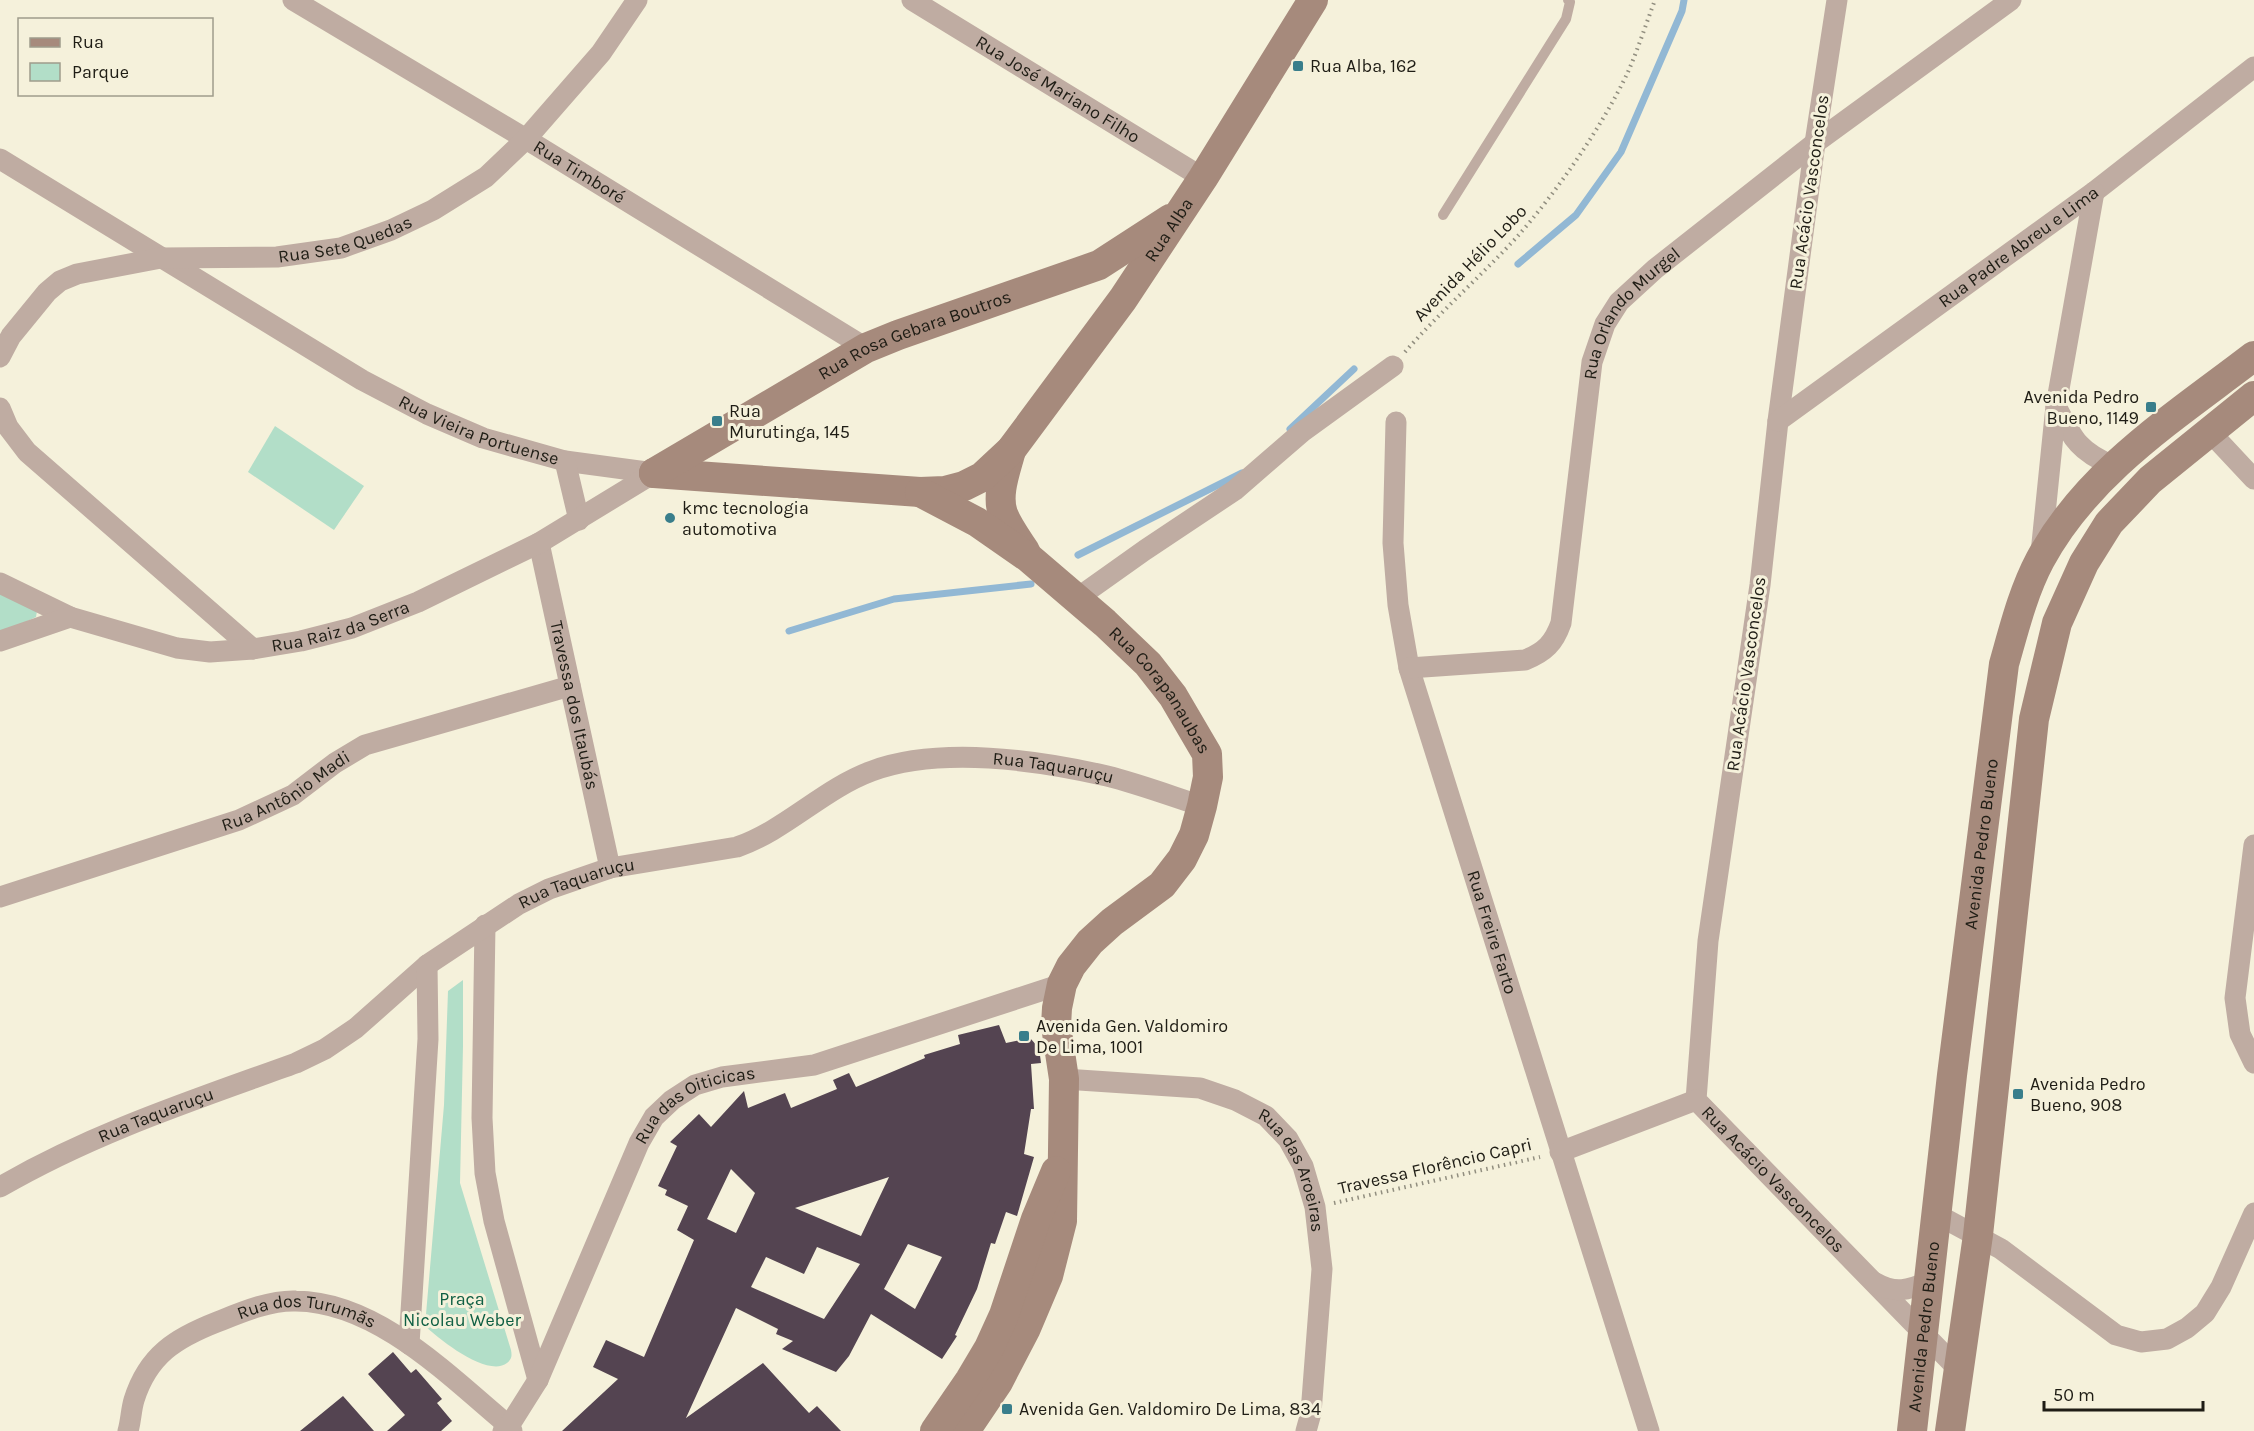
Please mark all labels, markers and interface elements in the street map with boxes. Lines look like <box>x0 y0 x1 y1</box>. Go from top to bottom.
legend <box>18 18 213 96</box>
text: Rua <box>72 31 104 53</box>
street label: Rua José Mariano Filho <box>972 31 1144 148</box>
place label: Rua Alba, 162 <box>1310 55 1417 77</box>
marker: Rua Alba, 162 <box>1291 59 1305 73</box>
text: Parque <box>72 61 129 83</box>
street label: Rua Acácio Vasconcelos <box>1784 93 1834 291</box>
street label: Rua Timboré <box>529 135 629 208</box>
street label: Rua Padre Abreu e Lima <box>1934 181 2103 312</box>
street label: Rua Alba <box>1140 194 1198 266</box>
street label: Avenida Hélio Lobo <box>1409 200 1531 326</box>
street label: Rua Sete Quedas <box>277 211 416 268</box>
street label: Rua Orlando Murgel <box>1579 242 1685 381</box>
street label: Rua Rosa Gebara Boutros <box>814 285 1014 385</box>
place label: Avenida Pedro Bueno, 1149 <box>2023 386 2139 429</box>
street label: Rua Vieira Portuense <box>395 390 562 470</box>
place label: Rua Murutinga, 145 <box>729 400 850 443</box>
marker: Avenida Pedro Bueno, 1149 <box>2144 400 2158 414</box>
marker: Rua Murutinga, 145 <box>710 414 724 428</box>
place label: kmc tecnologia automotiva <box>682 497 809 540</box>
marker: kmc tecnologia automotiva <box>663 511 677 525</box>
street label: Rua Acácio Vasconcelos <box>1721 575 1771 773</box>
street label: Rua Raiz da Serra <box>270 595 413 657</box>
street label: Travessa dos Itaubás <box>545 619 604 792</box>
street label: Rua Corapanaubas <box>1104 622 1215 758</box>
street label: Rua Antônio Madi <box>219 746 354 836</box>
street label: Rua Taquaruçu <box>992 747 1116 788</box>
street label: Avenida Pedro Bueno <box>1960 757 2003 931</box>
street label: Rua Taquaruçu <box>514 853 636 914</box>
street label: Rua Freire Farto <box>1462 867 1522 997</box>
place label: Avenida Gen. Valdomiro De Lima, 1001 <box>1036 1015 1228 1058</box>
marker: Avenida Gen. Valdomiro De Lima, 1001 <box>1017 1029 1031 1043</box>
street label: Rua das Oiticicas <box>630 1062 756 1148</box>
place label: Avenida Pedro Bueno, 908 <box>2030 1073 2146 1116</box>
street label: Rua Taquaruçu <box>95 1082 217 1148</box>
marker: Avenida Pedro Bueno, 908 <box>2011 1087 2025 1101</box>
street label: Rua Acácio Vasconcelos <box>1697 1101 1850 1257</box>
street label: Rua das Aroeiras <box>1255 1103 1329 1233</box>
street label: Travessa Florêncio Capri <box>1336 1133 1534 1199</box>
street label: Avenida Pedro Bueno <box>1903 1240 1944 1413</box>
park label: Praça Nicolau Weber <box>403 1288 522 1331</box>
street label: Rua dos Turumãs <box>234 1290 380 1333</box>
scale bar <box>2044 1374 2203 1412</box>
text: 50 m <box>2053 1384 2095 1406</box>
place label: Avenida Gen. Valdomiro De Lima, 834 <box>1019 1398 1321 1420</box>
marker: Avenida Gen. Valdomiro De Lima, 834 <box>1000 1402 1014 1416</box>

